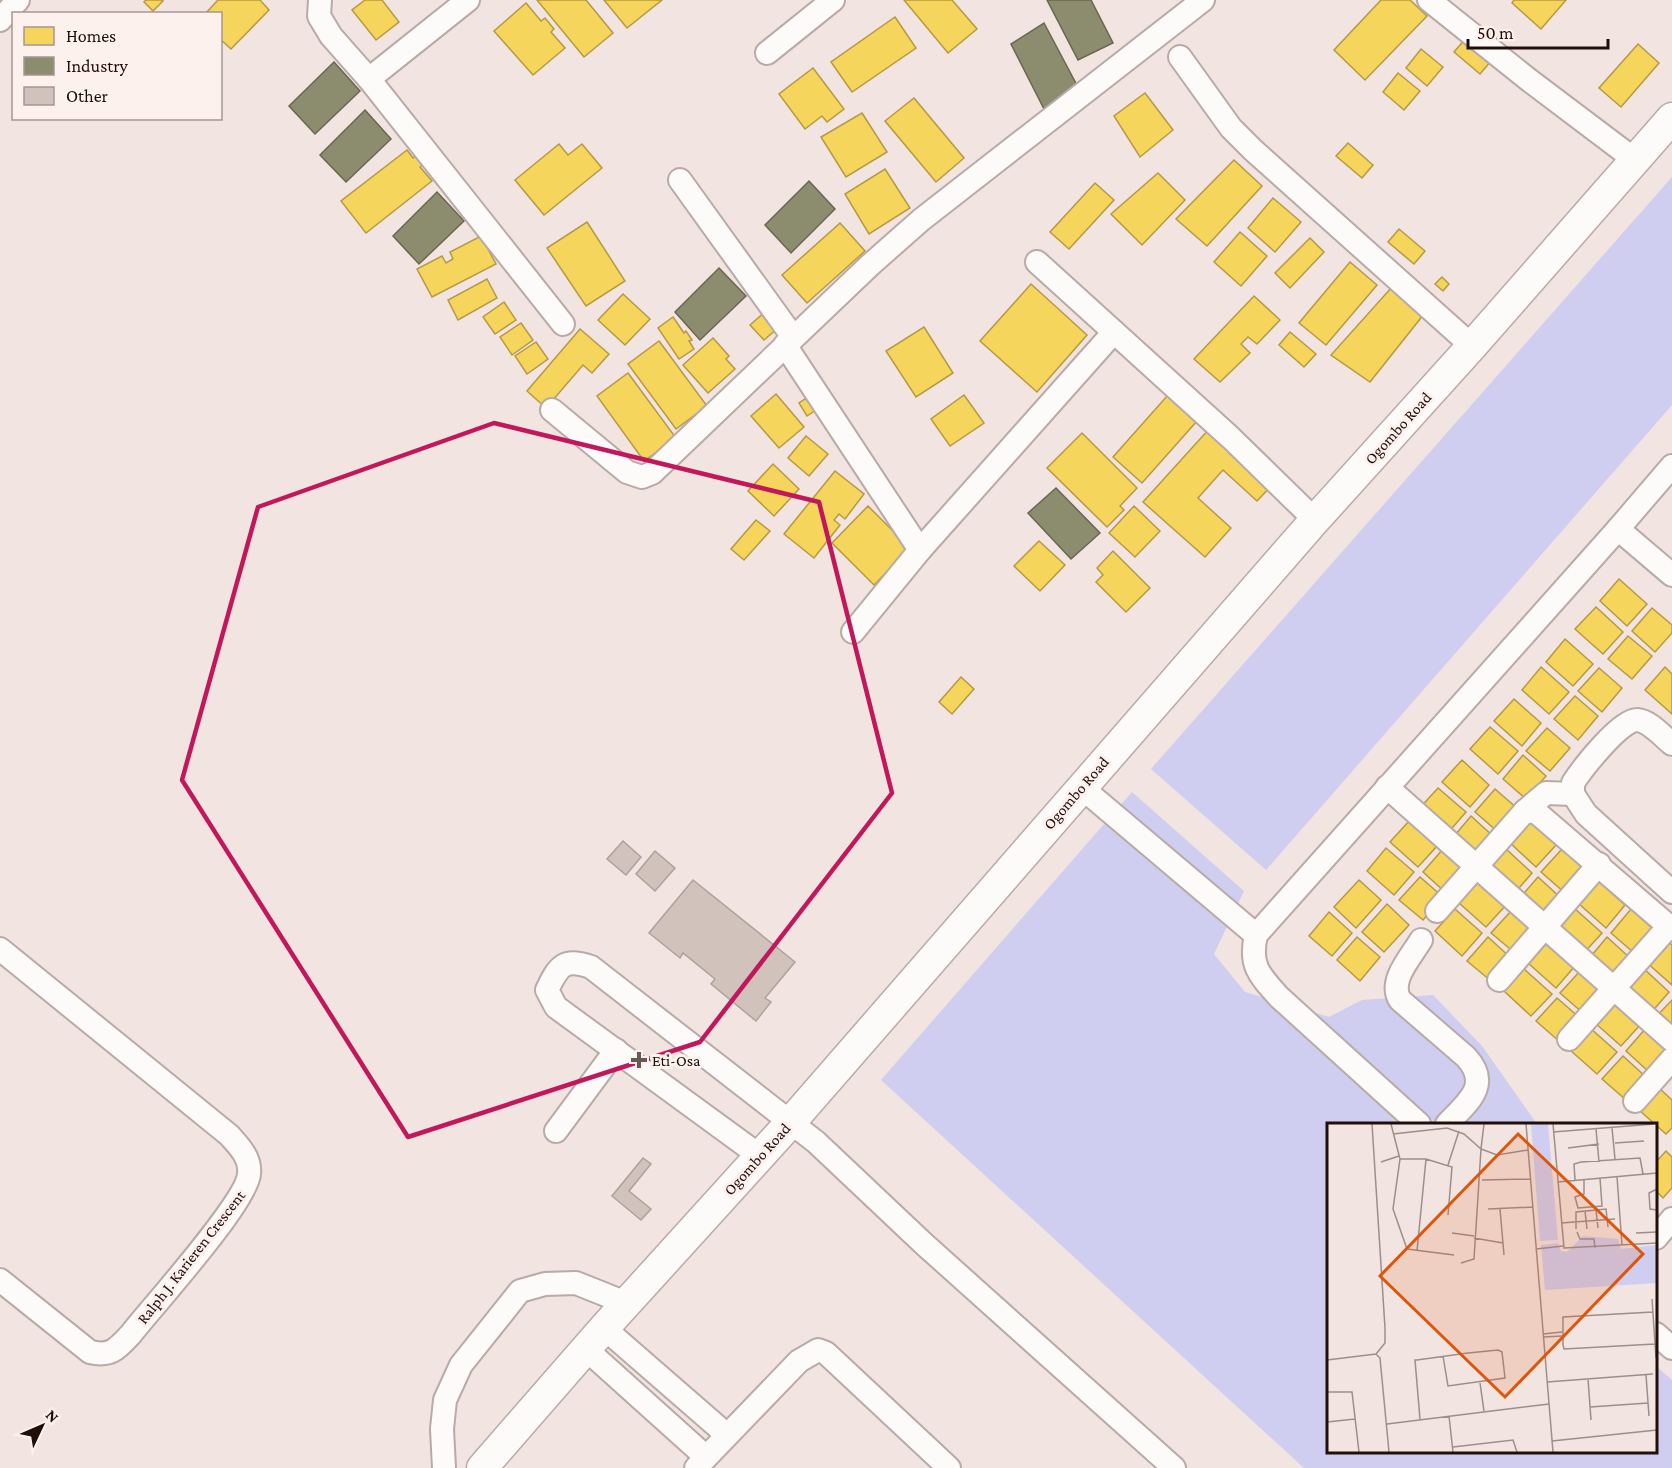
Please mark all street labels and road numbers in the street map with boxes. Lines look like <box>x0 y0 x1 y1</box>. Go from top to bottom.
street label: Ogombo Road <box>1361 388 1436 468</box>
street label: Ogombo Road <box>1040 753 1113 833</box>
street label: Ogombo Road <box>720 1119 795 1199</box>
street label: Ralph J. Karieren Crescent <box>134 1186 250 1328</box>

